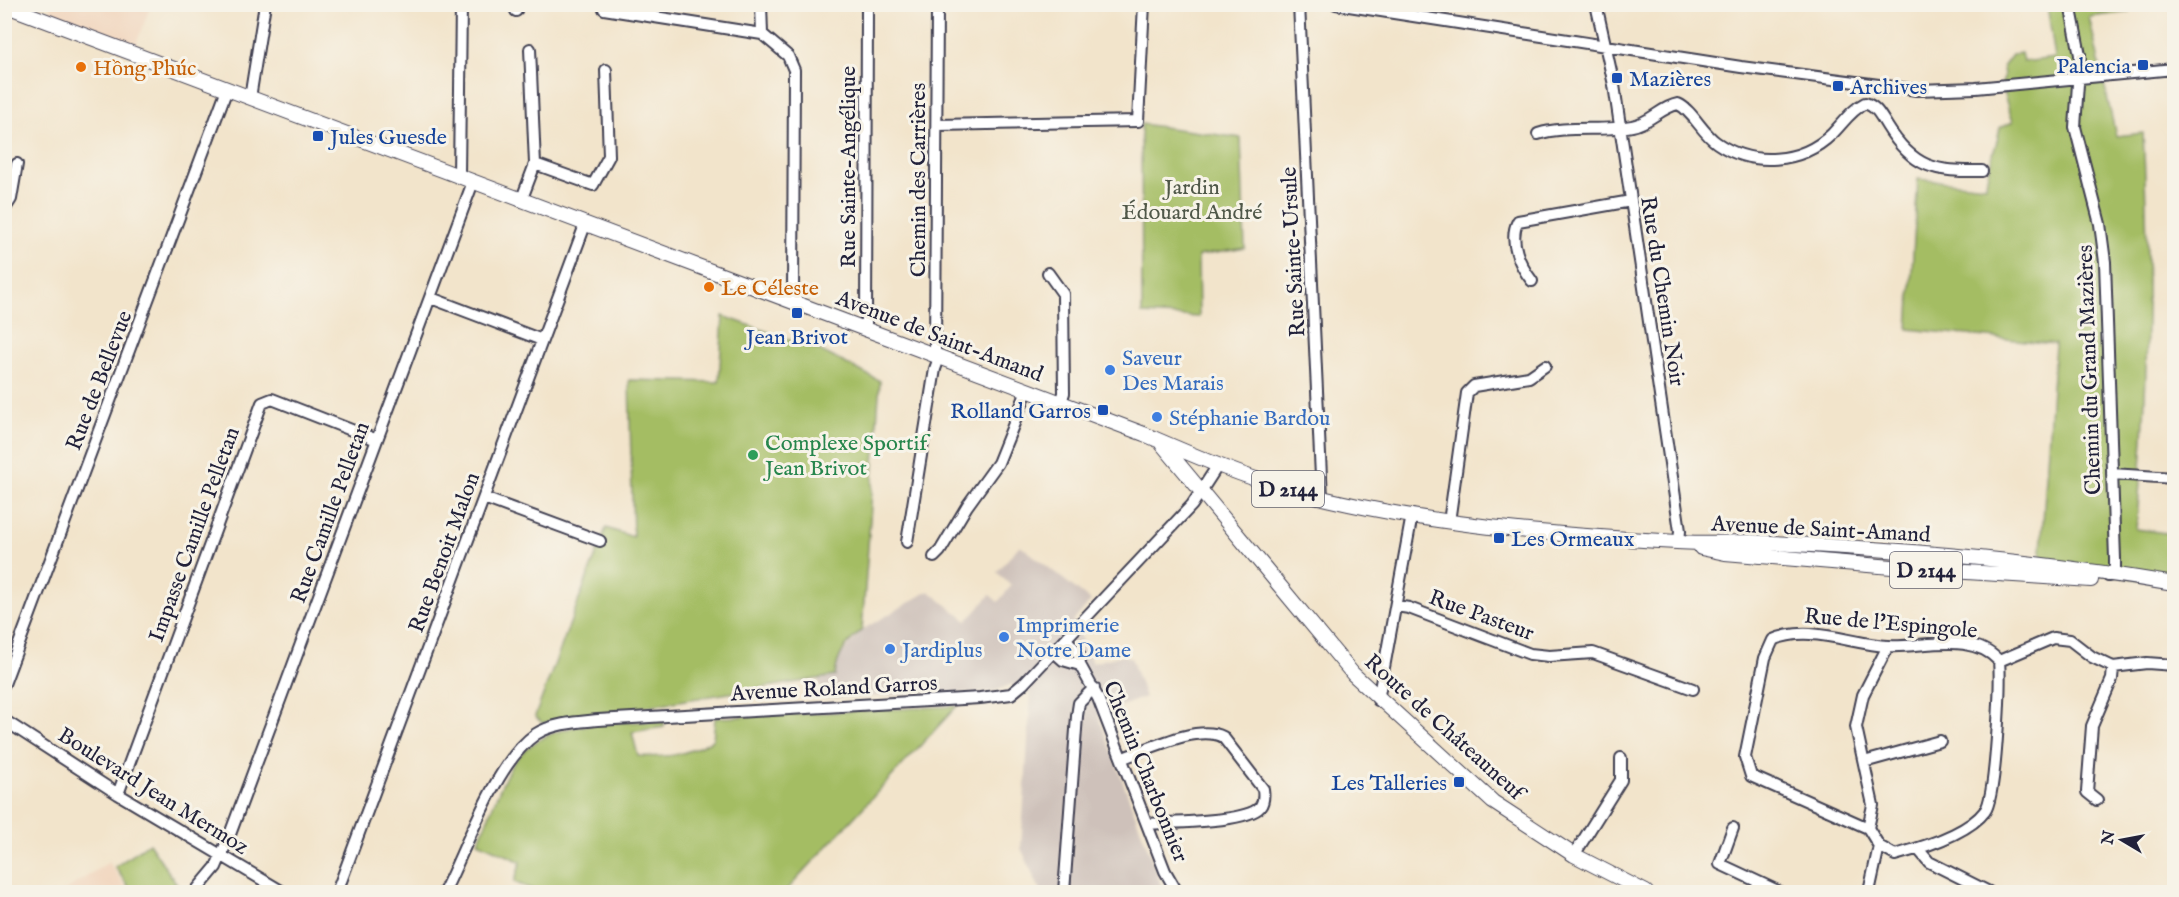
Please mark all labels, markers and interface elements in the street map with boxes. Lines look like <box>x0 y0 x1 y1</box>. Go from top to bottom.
place label: Palencia <box>2056 53 2131 81</box>
place label: Hồng Phúc <box>93 55 197 83</box>
marker: Palencia <box>2136 58 2150 72</box>
marker: Hồng Phúc <box>74 60 88 74</box>
street label: Rue Sainte-Angélique <box>835 66 863 268</box>
place label: Mazières <box>1629 66 1711 94</box>
marker: Mazières <box>1610 71 1624 85</box>
place label: Archives <box>1849 74 1927 102</box>
marker: Archives <box>1831 79 1845 93</box>
street label: Chemin des Carrières <box>905 83 933 277</box>
place label: Jules Guesde <box>327 124 447 152</box>
marker: Jules Guesde <box>311 129 325 143</box>
street label: Rue Sainte-Ursule <box>1276 166 1312 338</box>
park label: Jardin Édouard André <box>1122 174 1262 227</box>
street label: Rue du Chemin Noir <box>1633 194 1691 388</box>
street label: Chemin du Grand Mazières <box>2072 244 2108 496</box>
place label: Le Céleste <box>721 275 819 303</box>
marker: Le Céleste <box>702 280 716 294</box>
street label: Avenue de Saint-Amand <box>831 284 1047 389</box>
marker: Jean Brivot <box>790 306 804 320</box>
street label: Rue de Bellevue <box>60 307 139 455</box>
place label: Jean Brivot <box>743 324 848 352</box>
place label: Saveur Des Marais <box>1122 345 1224 398</box>
marker: Saveur Des Marais <box>1103 363 1117 377</box>
place label: Rolland Garros <box>950 398 1091 426</box>
marker: Rolland Garros <box>1096 403 1110 417</box>
place label: Stéphanie Bardou <box>1169 405 1330 433</box>
marker: Stéphanie Bardou <box>1150 410 1164 424</box>
street label: Rue Camille Pelletan <box>285 418 377 607</box>
street label: Impasse Camille Pelletan <box>143 423 247 646</box>
place label: Complexe Sportif Jean Brivot <box>762 430 931 483</box>
marker: Complexe Sportif Jean Brivot <box>746 448 760 462</box>
street label: Rue Benoit Malon <box>403 468 487 637</box>
road number: D 2144 <box>1252 471 1324 507</box>
street label: Avenue de Saint-Amand <box>1710 510 1932 550</box>
place label: Les Ormeaux <box>1511 526 1635 554</box>
marker: Les Ormeaux <box>1492 531 1506 545</box>
road number: D 2144 <box>1890 552 1962 588</box>
street label: Rue Pasteur <box>1425 584 1538 648</box>
street label: Rue de l'Espingole <box>1803 602 1979 646</box>
place label: Imprimerie Notre Dame <box>1016 612 1131 665</box>
marker: Imprimerie Notre Dame <box>997 630 1011 644</box>
place label: Jardiplus <box>899 637 982 665</box>
marker: Jardiplus <box>883 642 897 656</box>
street label: Route de Châteauneuf <box>1358 648 1532 809</box>
street label: Avenue Roland Garros <box>729 670 938 708</box>
street label: Chemin Charbonnier <box>1096 677 1194 866</box>
street label: Boulevard Jean Mermoz <box>52 722 254 862</box>
place label: Les Talleries <box>1331 770 1447 798</box>
marker: Les Talleries <box>1452 775 1466 789</box>
north arrow <box>2092 810 2152 870</box>
text: N <box>2098 829 2120 847</box>

